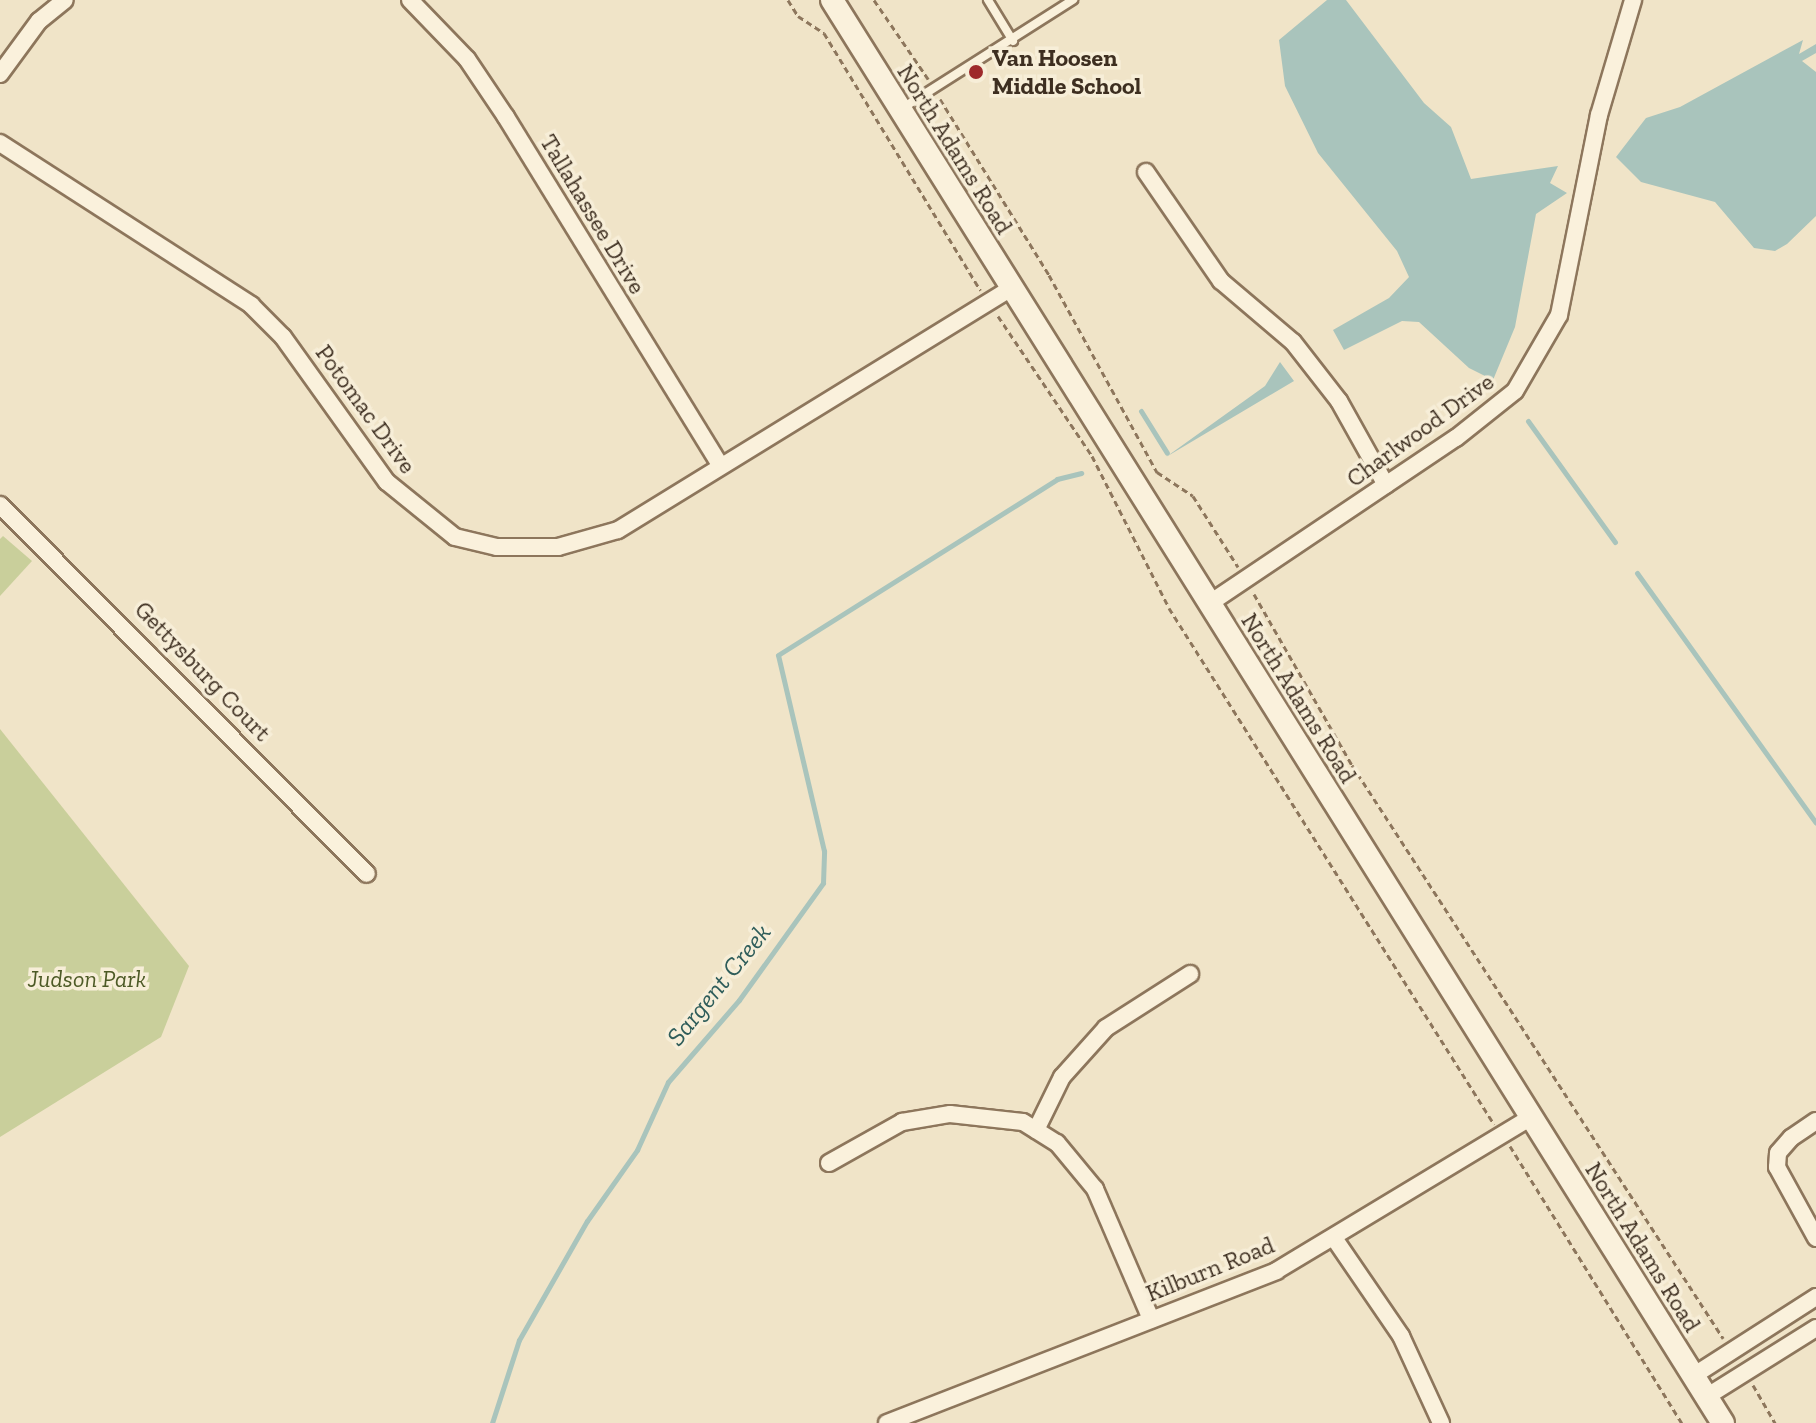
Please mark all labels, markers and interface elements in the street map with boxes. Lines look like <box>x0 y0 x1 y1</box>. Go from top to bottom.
place label: Van Hoosen Middle School <box>992 44 1141 100</box>
street label: North Adams Road <box>891 58 1019 240</box>
marker: Van Hoosen Middle School <box>967 63 985 81</box>
street label: Tallahassee Drive <box>534 129 652 299</box>
street label: Potomac Drive <box>310 339 422 479</box>
street label: Charlwood Drive <box>1341 367 1499 493</box>
street label: Gettysburg Court <box>129 595 277 747</box>
street label: North Adams Road <box>1235 607 1363 789</box>
water label: Sargent Creek <box>660 918 778 1052</box>
park label: Judson Park <box>28 965 146 993</box>
street label: North Adams Road <box>1579 1156 1707 1338</box>
street label: Kilburn Road <box>1142 1230 1278 1308</box>

